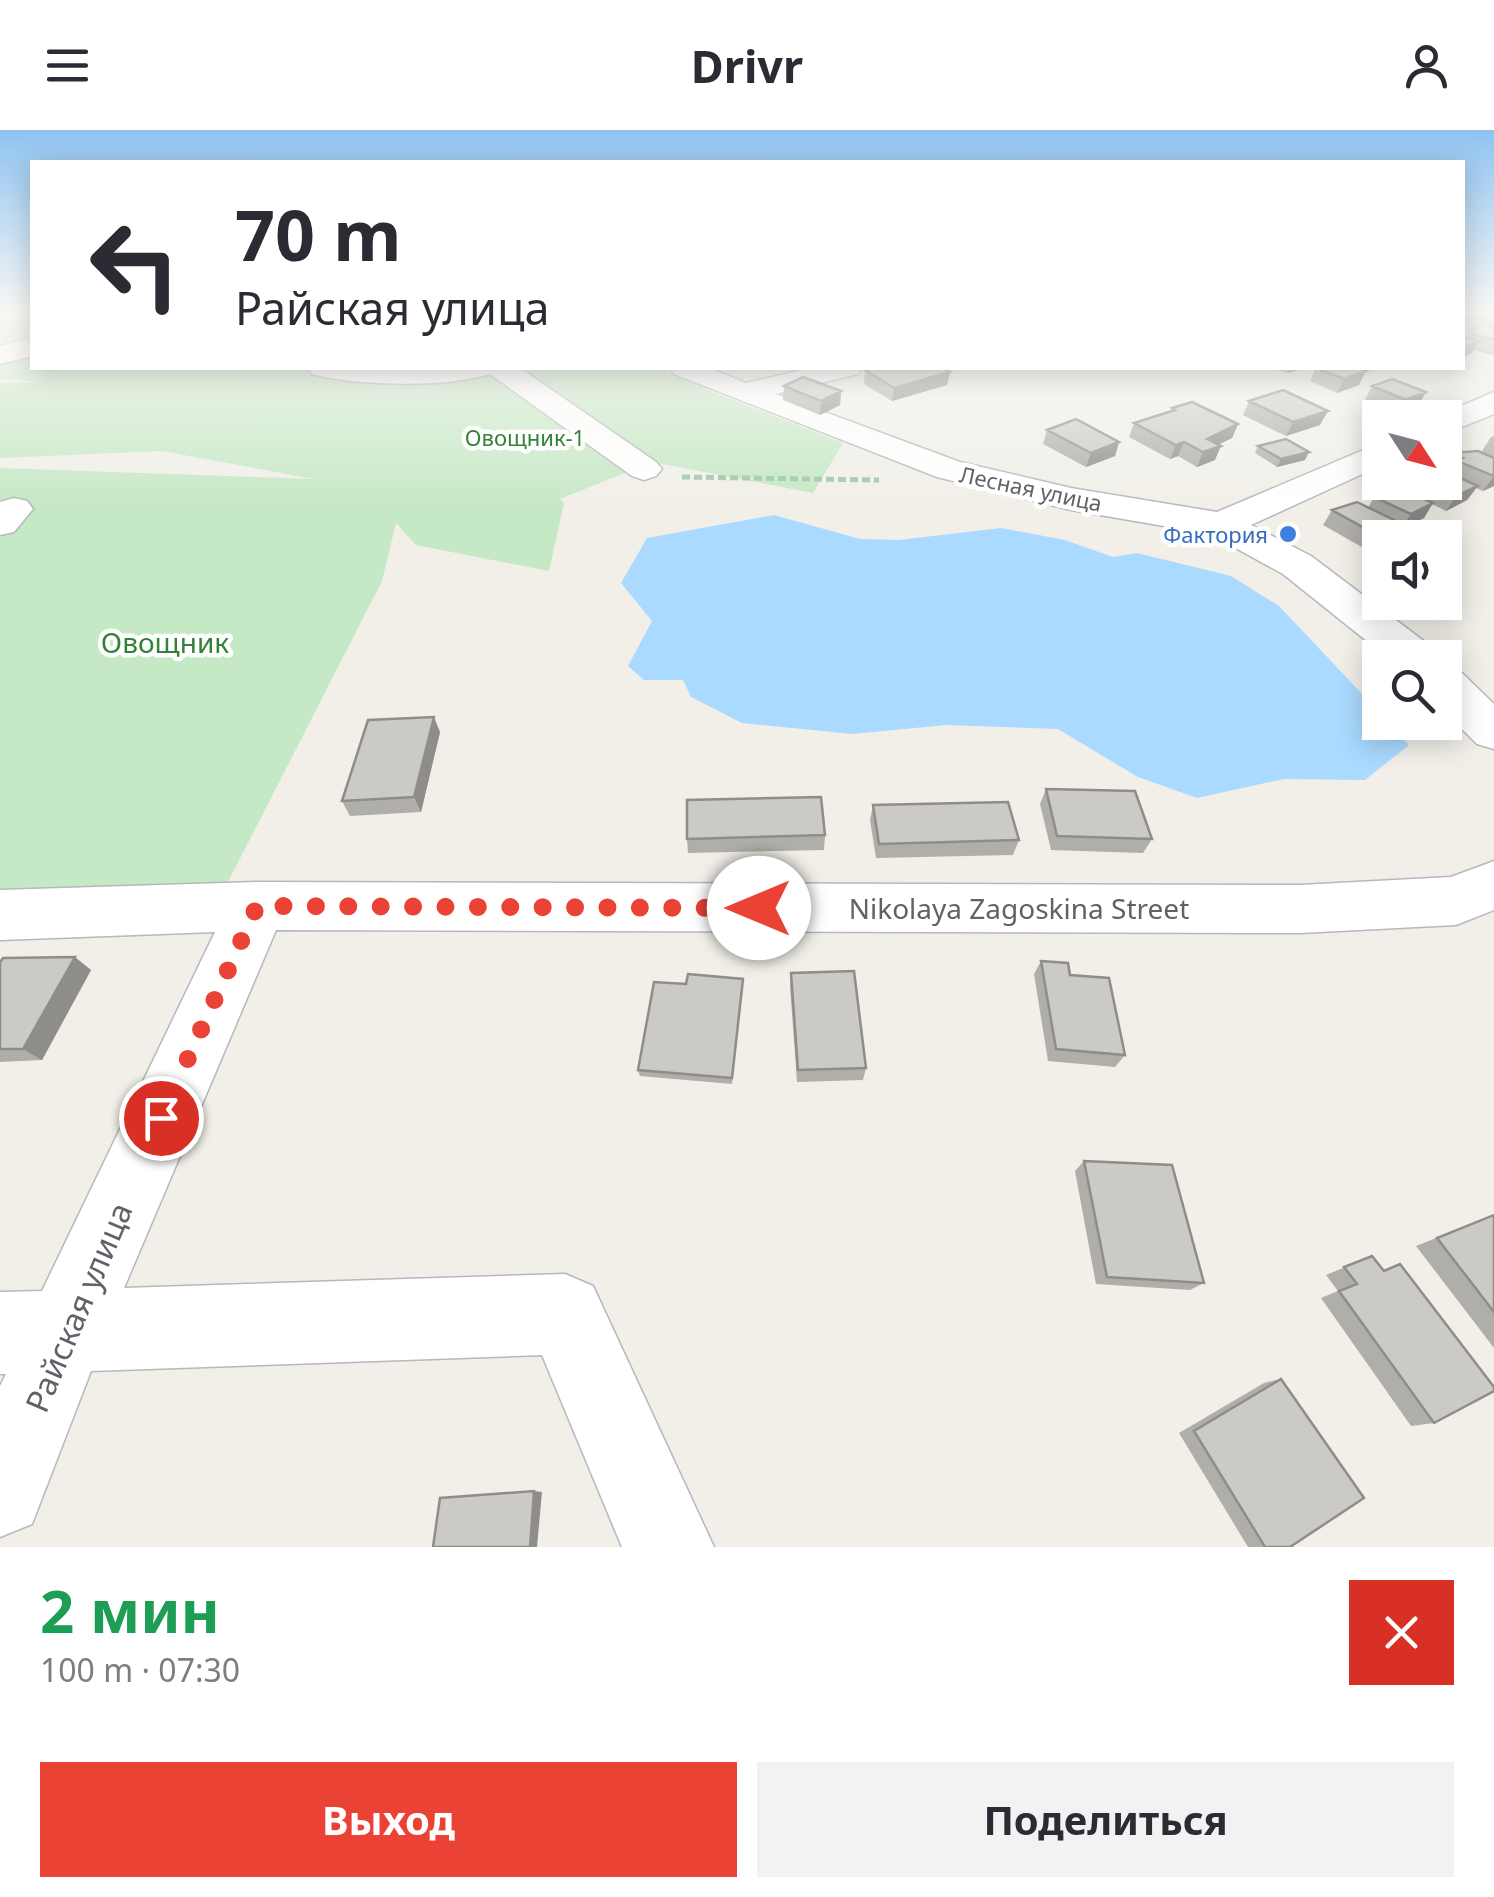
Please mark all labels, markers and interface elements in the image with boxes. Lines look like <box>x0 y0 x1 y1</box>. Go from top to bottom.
text: Drivr <box>691 35 803 96</box>
icon: menu <box>40 38 95 93</box>
icon: person <box>1399 38 1454 93</box>
text: 70 m <box>235 186 402 282</box>
icon: left <box>70 200 200 330</box>
text: Райская улица <box>235 277 550 338</box>
north arrow <box>1362 400 1462 500</box>
map controls <box>1362 400 1462 740</box>
park label: Овощник-1 <box>465 422 585 452</box>
street label: Лесная улица <box>957 458 1105 518</box>
place label: Фактория <box>1163 519 1268 549</box>
button: sound <box>1362 520 1462 620</box>
marker: Фактория <box>1277 523 1299 545</box>
park label: Овощник <box>101 623 229 661</box>
button: search <box>1362 640 1462 740</box>
position arrow <box>707 856 811 960</box>
street label: Nikolaya Zagoskina Street <box>849 889 1189 927</box>
pin <box>119 1076 204 1161</box>
icon: arrive <box>134 1091 189 1146</box>
street label: Райская улица <box>15 1196 141 1418</box>
text: 2 мин <box>40 1569 220 1651</box>
button: close <box>1349 1580 1454 1685</box>
text: 100 m · 07:30 <box>40 1648 240 1691</box>
button: Выход <box>40 1762 737 1877</box>
button: Поделиться <box>757 1762 1454 1877</box>

